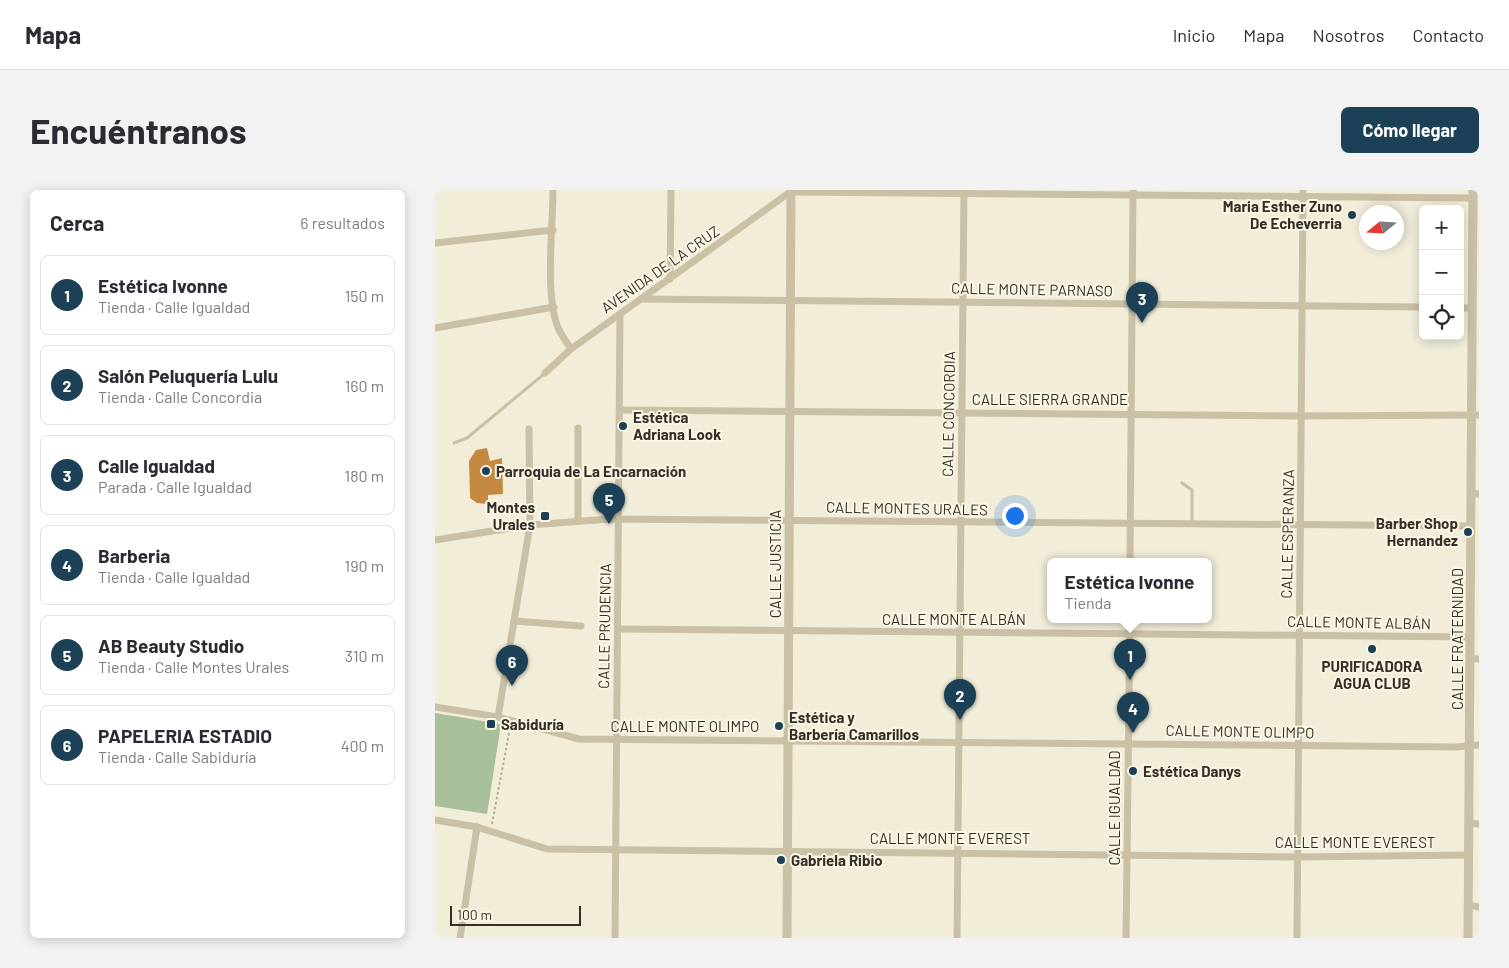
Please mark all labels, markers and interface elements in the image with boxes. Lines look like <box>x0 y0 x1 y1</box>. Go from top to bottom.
text: Mapa <box>25 20 81 49</box>
text: Inicio <box>1173 24 1215 46</box>
text: Mapa <box>1243 24 1285 46</box>
text: Nosotros <box>1313 24 1384 46</box>
text: Contacto <box>1412 24 1484 46</box>
button: Cómo llegar <box>1341 107 1479 153</box>
text: Encuéntranos <box>30 109 247 151</box>
place label: Maria Esther Zuno De Echeverria <box>1223 197 1342 232</box>
north arrow <box>1359 205 1404 250</box>
map controls <box>1419 205 1464 340</box>
button: + <box>1419 205 1464 250</box>
marker: Maria Esther Zuno De Echeverria <box>1346 209 1358 221</box>
text: Cerca <box>50 210 104 235</box>
text: 6 resultados <box>300 213 385 232</box>
street label: AVENIDA DE LA CRUZ <box>598 221 722 317</box>
button: − <box>1419 250 1464 295</box>
text: Estética Ivonne <box>98 274 228 297</box>
street label: CALLE MONTE PARNASO <box>951 279 1113 299</box>
pin: 3 <box>1126 282 1158 323</box>
text: 1 <box>64 286 70 305</box>
text: 150 m <box>345 286 384 305</box>
button: locate <box>1419 295 1464 340</box>
text: Tienda · Calle Igualdad <box>98 297 250 316</box>
street label: CALLE CONCORDIA <box>938 351 958 477</box>
text: Salón Peluquería Lulu <box>98 364 278 387</box>
text: 2 <box>63 376 71 395</box>
text: 160 m <box>345 376 384 395</box>
text: Tienda · Calle Concordia <box>98 387 262 406</box>
street label: CALLE SIERRA GRANDE <box>972 390 1128 408</box>
place label: Estética Adriana Look <box>633 408 721 443</box>
marker: Estética Adriana Look <box>617 420 629 432</box>
text: Calle Igualdad <box>98 454 215 477</box>
place label: Parroquia de La Encarnación <box>496 462 686 480</box>
marker: Parroquia de La Encarnación <box>480 465 492 477</box>
text: 3 <box>63 466 71 485</box>
text: 180 m <box>345 466 384 485</box>
street label: CALLE ESPERANZA <box>1277 469 1297 599</box>
text: Parada · Calle Igualdad <box>98 477 252 496</box>
pin: 5 <box>593 483 625 524</box>
place label: Montes Urales <box>487 498 535 533</box>
street label: CALLE MONTES URALES <box>826 498 988 518</box>
your location <box>1002 503 1028 529</box>
marker: Montes Urales <box>539 510 551 522</box>
street label: CALLE JUSTICIA <box>766 510 784 618</box>
place label: Barber Shop Hernandez <box>1376 514 1458 549</box>
marker: Barber Shop Hernandez <box>1462 526 1474 538</box>
text: Barberia <box>98 544 170 567</box>
text: 4 <box>62 556 72 575</box>
text: 190 m <box>345 556 384 575</box>
popup <box>1047 558 1212 623</box>
street label: CALLE PRUDENCIA <box>594 563 614 689</box>
text: Tienda · Calle Igualdad <box>98 567 250 586</box>
street label: CALLE FRATERNIDAD <box>1448 568 1466 710</box>
text: Estética Ivonne <box>1065 570 1194 593</box>
text: Tienda <box>1065 593 1111 612</box>
street label: CALLE MONTE ALBÁN <box>882 610 1026 628</box>
street label: CALLE MONTE ALBÁN <box>1287 612 1431 632</box>
text: AB Beauty Studio <box>98 634 244 657</box>
pin: 1 <box>1114 639 1146 680</box>
marker: PURIFICADORA AGUA CLUB <box>1366 643 1378 655</box>
pin: 6 <box>496 645 528 686</box>
text: 5 <box>63 646 71 665</box>
text: 310 m <box>345 646 384 665</box>
text: Tienda · Calle Montes Urales <box>98 657 289 676</box>
place label: PURIFICADORA AGUA CLUB <box>1322 657 1422 692</box>
pin: 2 <box>944 679 976 720</box>
pin: 4 <box>1117 692 1149 733</box>
place label: Estética y Barbería Camarillos <box>789 708 919 743</box>
place label: Sabiduría <box>501 715 564 733</box>
street label: CALLE MONTE OLIMPO <box>611 717 759 735</box>
marker: Sabiduría <box>485 718 497 730</box>
marker: Estética y Barbería Camarillos <box>773 720 785 732</box>
street label: CALLE MONTE OLIMPO <box>1165 721 1315 741</box>
text: PAPELERIA ESTADIO <box>98 724 272 747</box>
text: 6 <box>63 736 71 755</box>
text: 400 m <box>341 736 384 755</box>
text: Tienda · Calle Sabiduría <box>98 747 257 766</box>
street label: CALLE IGUALDAD <box>1105 751 1123 865</box>
place label: Estética Danys <box>1143 762 1241 780</box>
marker: Estética Danys <box>1127 765 1139 777</box>
street label: CALLE MONTE EVEREST <box>870 829 1030 847</box>
street label: CALLE MONTE EVEREST <box>1275 833 1435 851</box>
place label: Gabriela Ribio <box>791 851 883 869</box>
marker: Gabriela Ribio <box>775 854 787 866</box>
scale bar <box>450 903 581 926</box>
text: 100 m <box>457 906 492 923</box>

